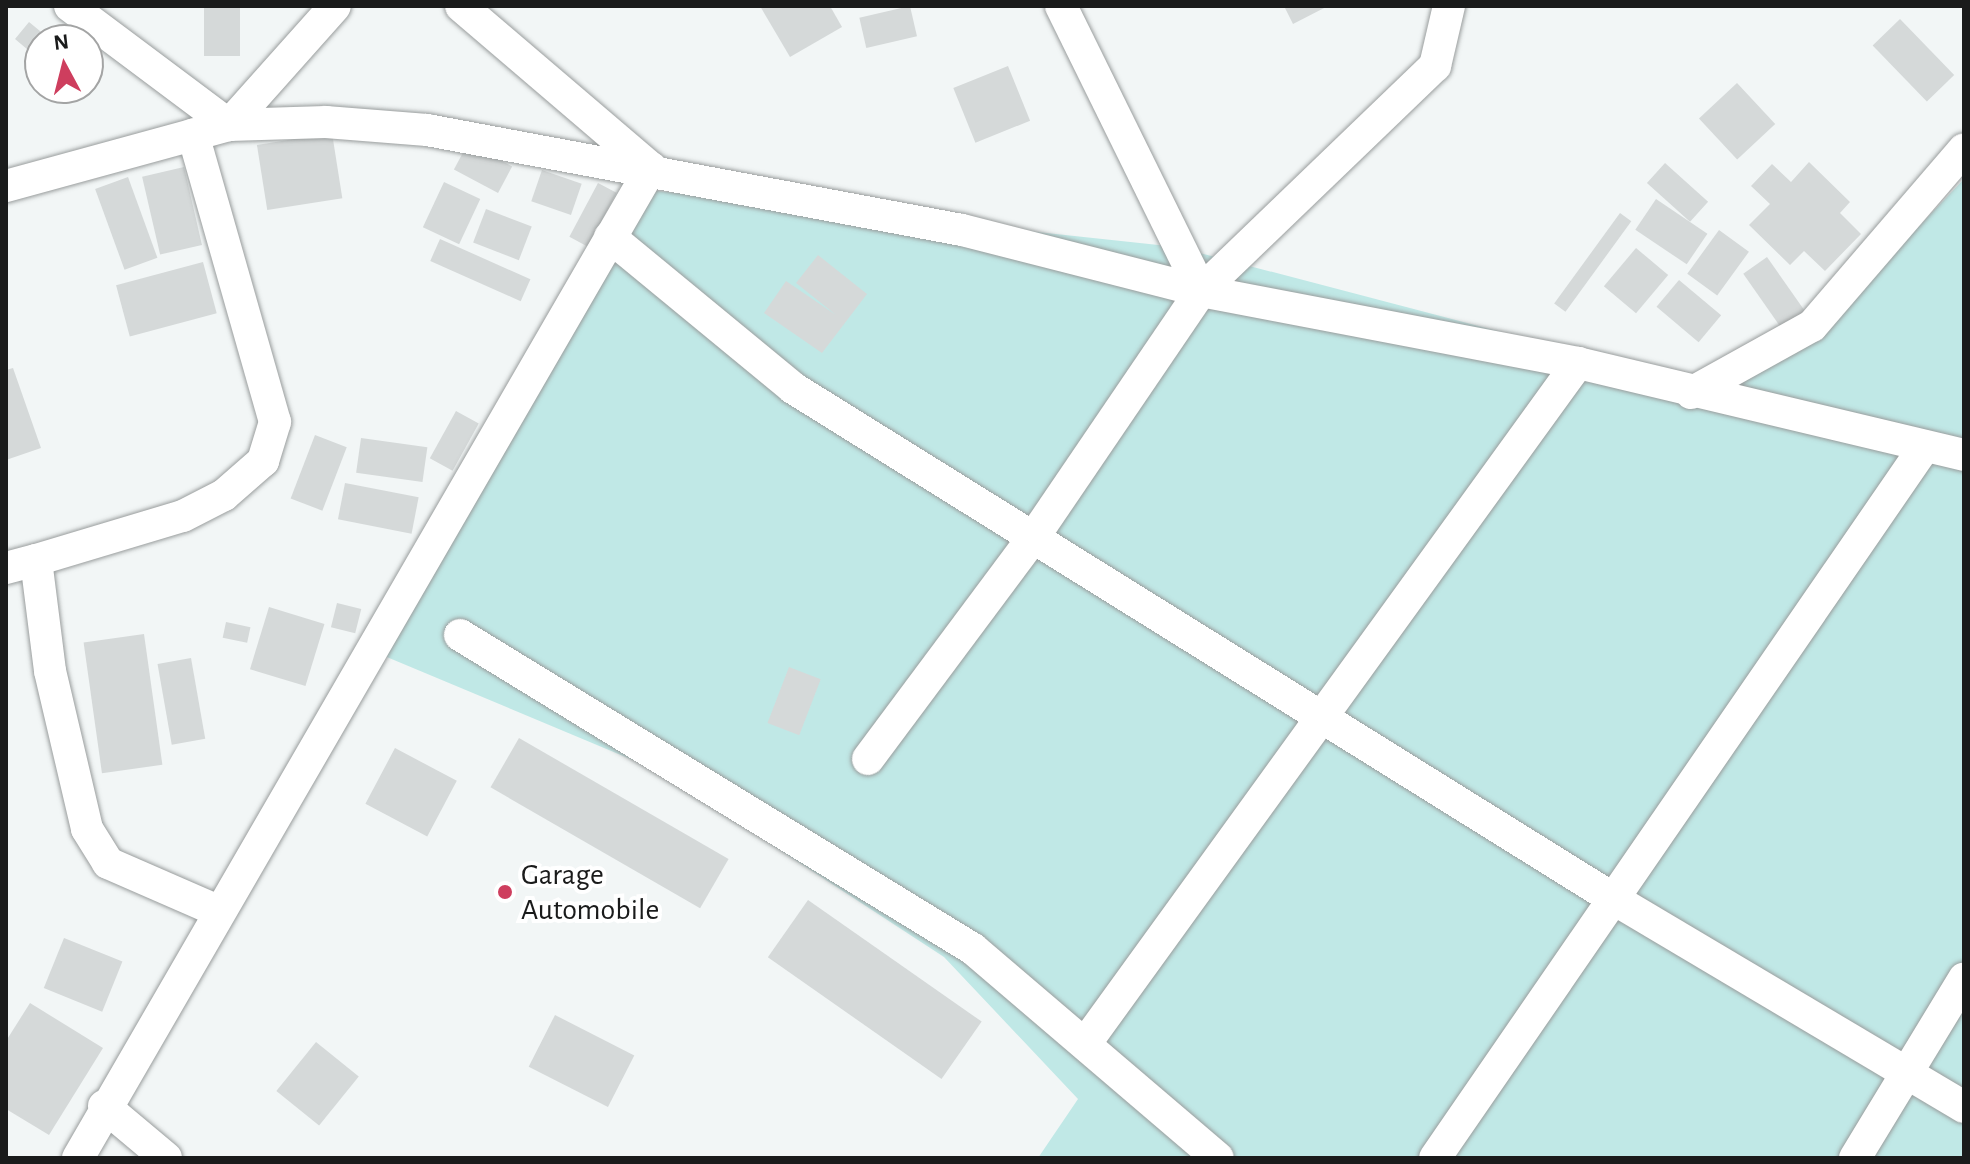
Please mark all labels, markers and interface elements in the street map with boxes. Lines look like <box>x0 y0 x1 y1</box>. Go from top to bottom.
north arrow <box>24 24 104 104</box>
text: N <box>52 30 70 54</box>
place label: Garage Automobile <box>521 857 659 928</box>
marker: Garage Automobile <box>496 883 514 901</box>

